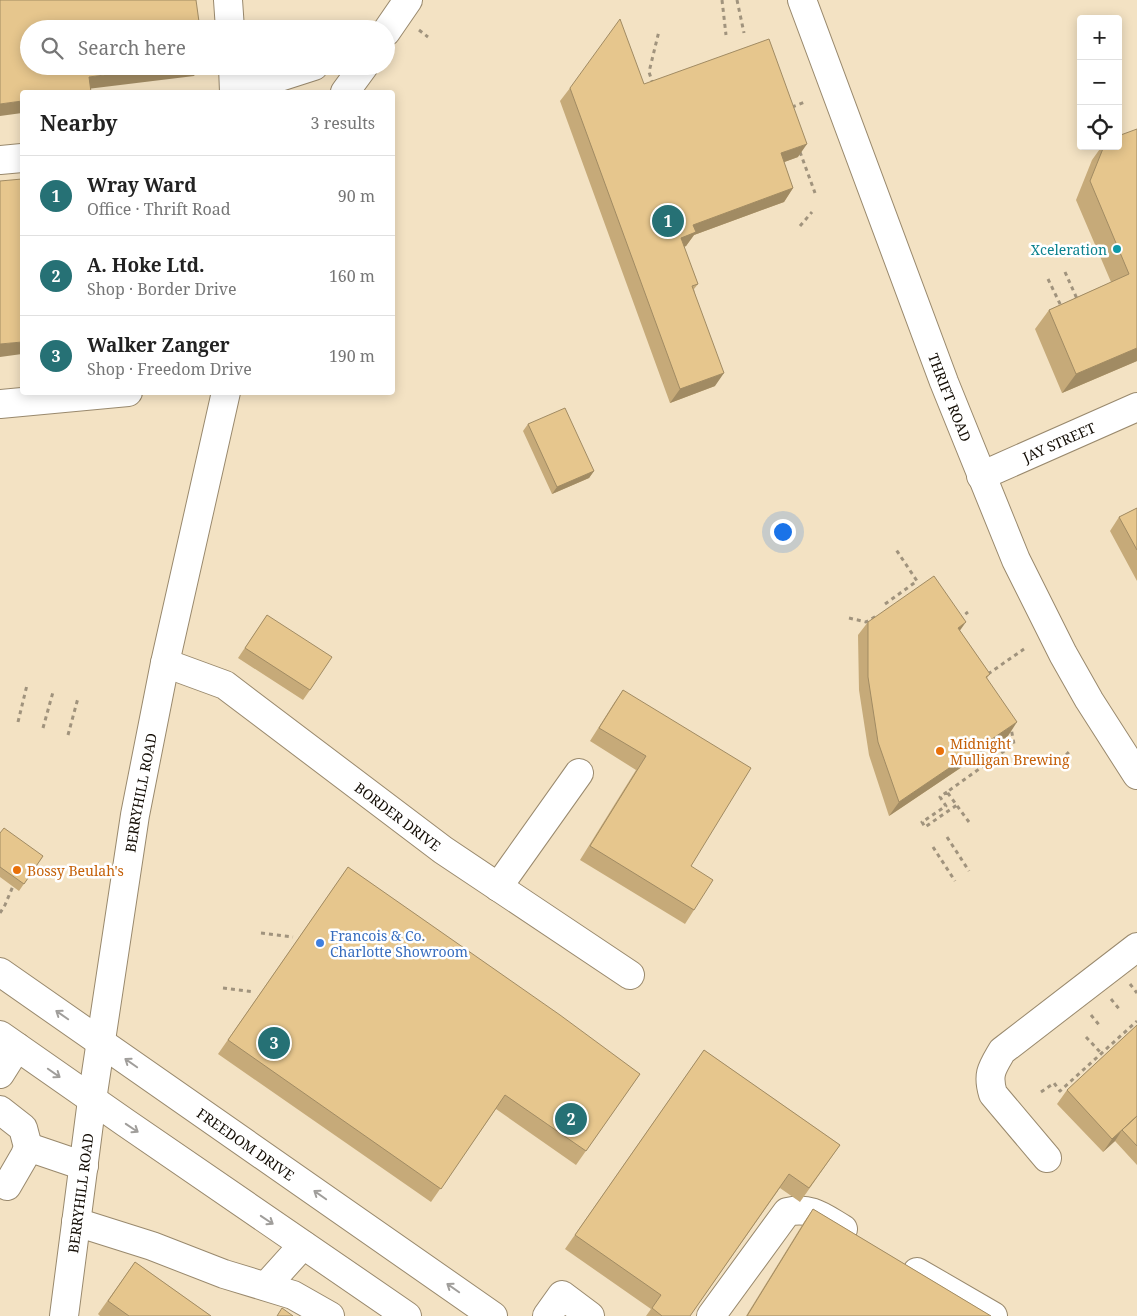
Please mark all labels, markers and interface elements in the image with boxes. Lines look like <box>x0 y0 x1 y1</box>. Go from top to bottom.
map controls <box>1077 15 1122 150</box>
button: + <box>1077 15 1122 60</box>
search box <box>20 20 395 75</box>
icon: search <box>38 34 66 62</box>
text: Search here <box>78 35 186 61</box>
button: − <box>1077 60 1122 105</box>
button: locate <box>1077 105 1122 150</box>
text: Nearby <box>40 109 118 137</box>
text: 3 results <box>311 112 375 134</box>
text: Wray Ward <box>87 172 197 198</box>
text: 1 <box>51 185 61 207</box>
text: 90 m <box>338 185 375 207</box>
text: Office · Thrift Road <box>87 198 231 220</box>
pin: 1 <box>652 202 684 240</box>
place label: Xceleration <box>1031 240 1107 259</box>
marker: Xceleration <box>1111 243 1123 255</box>
text: A. Hoke Ltd. <box>87 252 205 278</box>
text: 2 <box>51 265 61 287</box>
text: 160 m <box>329 265 375 287</box>
text: Shop · Border Drive <box>87 278 237 300</box>
text: Walker Zanger <box>87 332 230 358</box>
text: 3 <box>51 345 61 367</box>
text: 190 m <box>329 345 375 367</box>
street label: THRIFT ROAD <box>925 350 977 444</box>
text: Shop · Freedom Drive <box>87 358 252 380</box>
street label: JAY STREET <box>1019 417 1098 466</box>
your location <box>770 519 796 545</box>
street label: BERRYHILL ROAD <box>120 731 160 854</box>
place label: Midnight Mulligan Brewing <box>950 734 1070 769</box>
marker: Midnight Mulligan Brewing <box>934 745 946 757</box>
street label: BORDER DRIVE <box>351 777 445 855</box>
place label: Bossy Beulah's <box>27 861 124 880</box>
marker: Bossy Beulah's <box>11 864 23 876</box>
place label: Francois & Co. Charlotte Showroom <box>330 926 468 961</box>
marker: Francois & Co. Charlotte Showroom <box>314 937 326 949</box>
one-way arrow <box>55 1010 69 1020</box>
pin: 3 <box>258 1024 290 1062</box>
one-way arrow <box>124 1058 138 1068</box>
one-way arrow <box>47 1068 61 1078</box>
pin: 2 <box>555 1100 587 1138</box>
street label: FREEDOM DRIVE <box>193 1103 299 1185</box>
one-way arrow <box>125 1123 139 1133</box>
street label: BERRYHILL ROAD <box>63 1132 97 1254</box>
one-way arrow <box>313 1190 327 1200</box>
one-way arrow <box>259 1215 273 1225</box>
one-way arrow <box>446 1283 460 1293</box>

